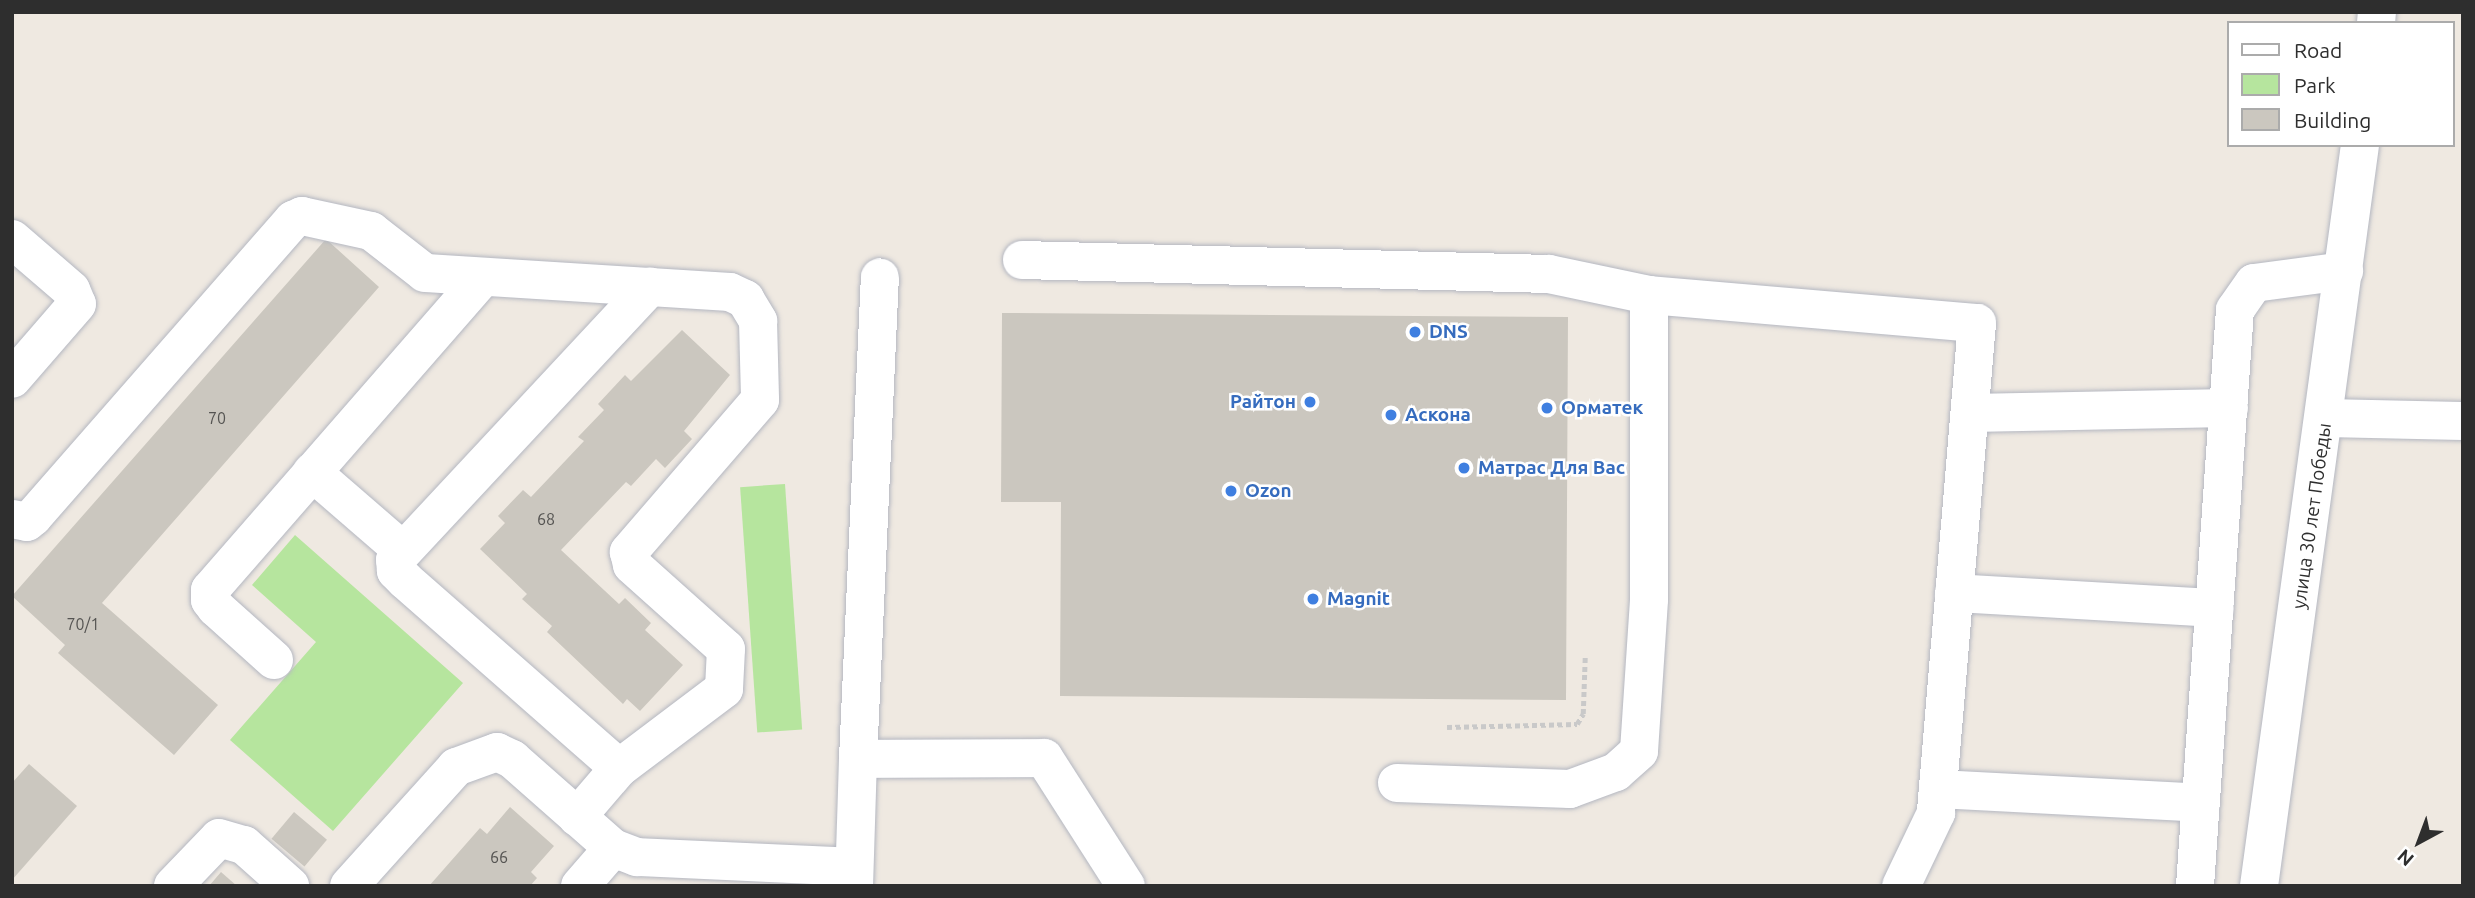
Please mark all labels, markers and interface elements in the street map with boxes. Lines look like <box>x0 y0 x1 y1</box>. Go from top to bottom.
legend <box>2226 21 2454 147</box>
text: Road <box>2294 38 2342 62</box>
text: Park <box>2294 73 2336 97</box>
text: Building <box>2294 108 2371 132</box>
place label: DNS <box>1429 321 1468 343</box>
marker: DNS <box>1407 324 1423 340</box>
place label: Райтон <box>1230 391 1296 413</box>
marker: Райтон <box>1302 394 1318 410</box>
place label: Орматек <box>1561 397 1643 419</box>
marker: Орматек <box>1539 400 1555 416</box>
place label: Аскона <box>1405 404 1471 426</box>
marker: Аскона <box>1383 407 1399 423</box>
house number: 70 <box>208 408 226 428</box>
street label: улица 30 лет Победы <box>2288 422 2336 610</box>
place label: Матрас Для Вас <box>1478 457 1625 479</box>
marker: Матрас Для Вас <box>1456 460 1472 476</box>
place label: Ozon <box>1245 480 1292 502</box>
marker: Ozon <box>1223 483 1239 499</box>
house number: 68 <box>537 509 555 529</box>
place label: Magnit <box>1327 588 1390 610</box>
marker: Magnit <box>1305 591 1321 607</box>
house number: 70/1 <box>67 614 99 634</box>
north arrow <box>2384 807 2454 877</box>
text: N <box>2393 845 2418 871</box>
house number: 66 <box>490 847 508 867</box>

